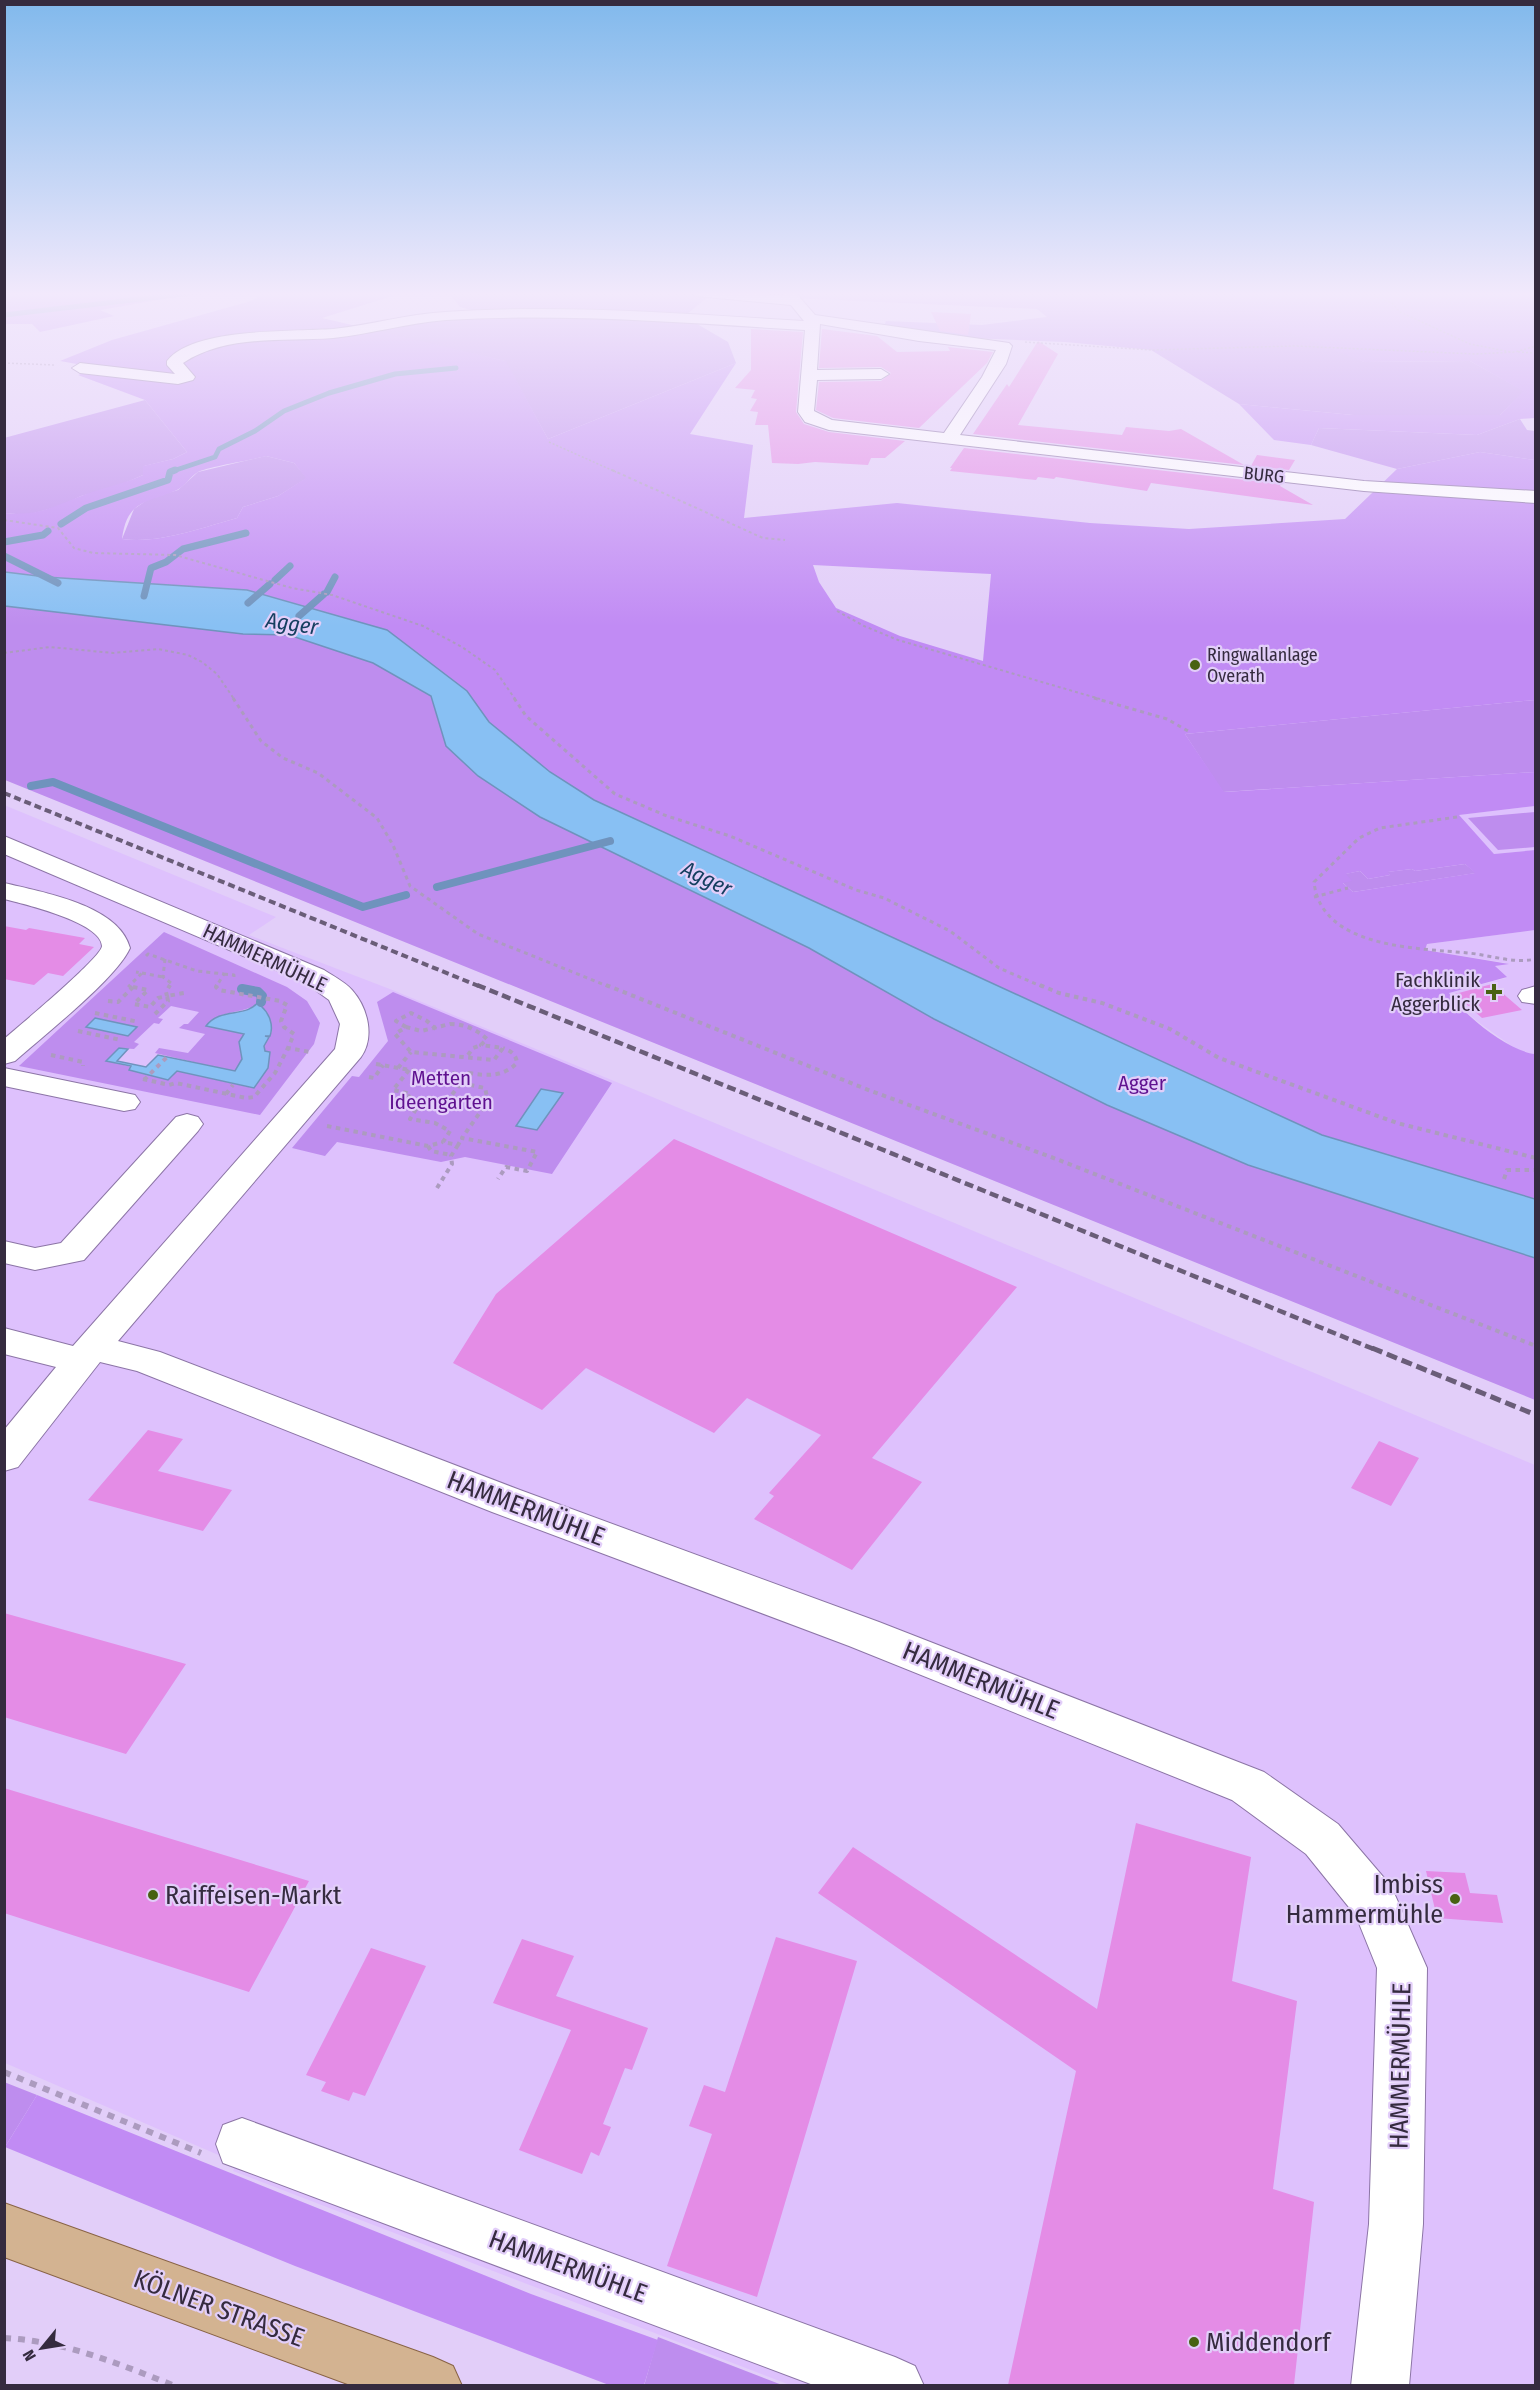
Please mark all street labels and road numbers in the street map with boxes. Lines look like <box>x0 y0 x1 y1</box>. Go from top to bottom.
street label: BURG <box>1243 462 1285 488</box>
street label: HAMMERMÜHLE <box>199 918 331 998</box>
street label: HAMMERMÜHLE <box>443 1464 609 1553</box>
street label: HAMMERMÜHLE <box>898 1635 1064 1726</box>
street label: HAMMERMÜHLE <box>1384 1983 1417 2149</box>
street label: HAMMERMÜHLE <box>485 2224 651 2309</box>
street label: KÖLNER STRASSE <box>129 2263 308 2354</box>

